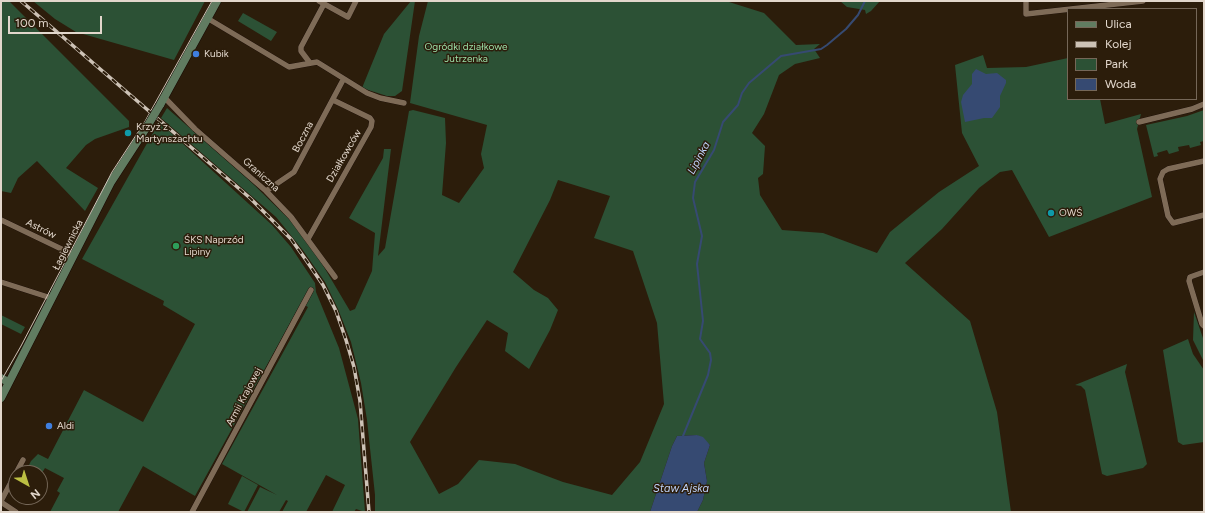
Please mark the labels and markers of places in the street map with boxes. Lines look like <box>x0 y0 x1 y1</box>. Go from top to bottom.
place label: Kubik <box>204 48 229 60</box>
marker: Kubik <box>191 49 201 59</box>
place label: Krzyż z Martynszachtu <box>136 121 203 144</box>
marker: Krzyż z Martynszachtu <box>123 128 133 138</box>
place label: OWŚ <box>1059 207 1082 219</box>
marker: OWŚ <box>1046 208 1056 218</box>
place label: ŚKS Naprzód Lipiny <box>184 234 244 258</box>
marker: ŚKS Naprzód Lipiny <box>171 241 181 251</box>
place label: Aldi <box>57 420 74 432</box>
marker: Aldi <box>44 421 54 431</box>

